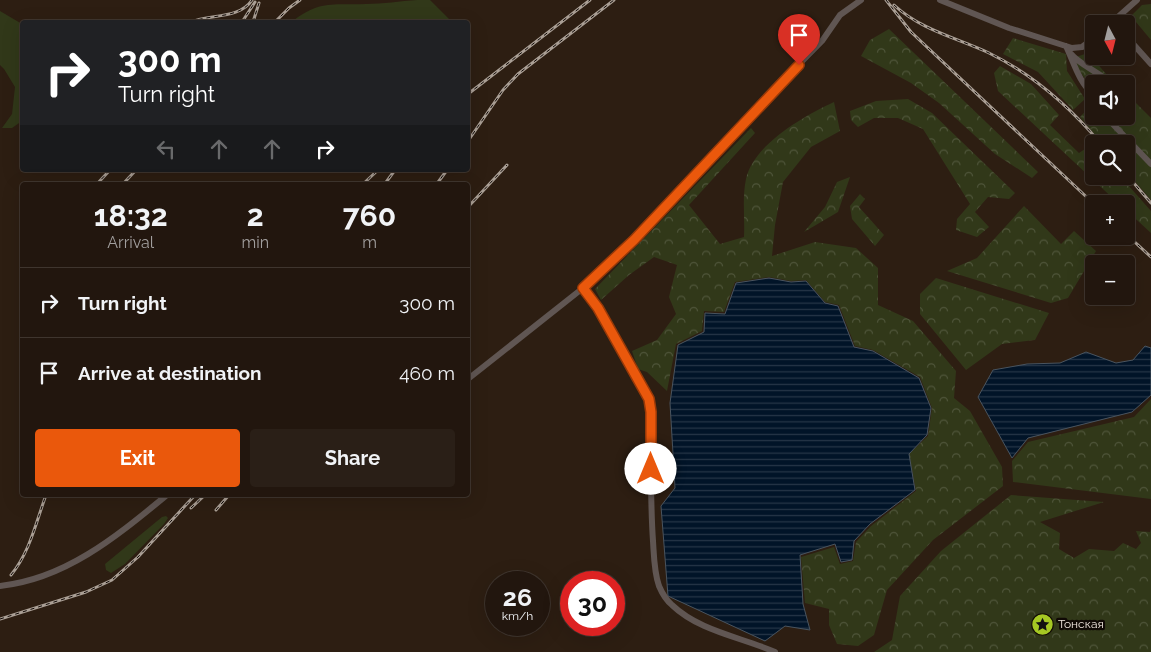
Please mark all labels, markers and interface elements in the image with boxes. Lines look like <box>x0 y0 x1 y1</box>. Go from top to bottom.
pin <box>778 14 820 65</box>
north arrow <box>1085 15 1135 65</box>
map controls <box>1085 15 1135 305</box>
icon: arrive <box>785 21 813 49</box>
text: 300 m <box>118 39 222 80</box>
icon: right <box>35 40 100 105</box>
button: sound <box>1085 75 1135 125</box>
text: Turn right <box>118 81 215 107</box>
icon: left <box>152 135 180 163</box>
icon: ahead <box>205 135 233 163</box>
icon: ahead <box>258 135 286 163</box>
icon: right <box>311 135 339 163</box>
button: search <box>1085 135 1135 185</box>
button: + <box>1085 195 1135 245</box>
text: 18:32 <box>94 198 168 233</box>
text: 2 <box>247 198 264 233</box>
text: 760 <box>343 198 396 233</box>
text: Arrival <box>107 233 154 252</box>
text: min <box>241 233 269 252</box>
text: m <box>362 233 377 252</box>
button: − <box>1085 255 1135 305</box>
icon: right <box>35 289 63 317</box>
text: Turn right <box>78 292 167 314</box>
text: 300 m <box>399 292 455 314</box>
icon: arrive <box>35 359 63 387</box>
text: Arrive at destination <box>78 362 262 384</box>
text: 460 m <box>399 362 455 384</box>
button: Exit <box>35 429 240 487</box>
button: Share <box>250 429 455 487</box>
position arrow <box>624 442 676 494</box>
speed limit sign: 30 <box>560 571 625 636</box>
text: 26 <box>503 582 532 612</box>
text: km/h <box>502 609 533 623</box>
place icon: Тонская <box>1030 612 1054 636</box>
place label: Тонская <box>1058 617 1104 631</box>

